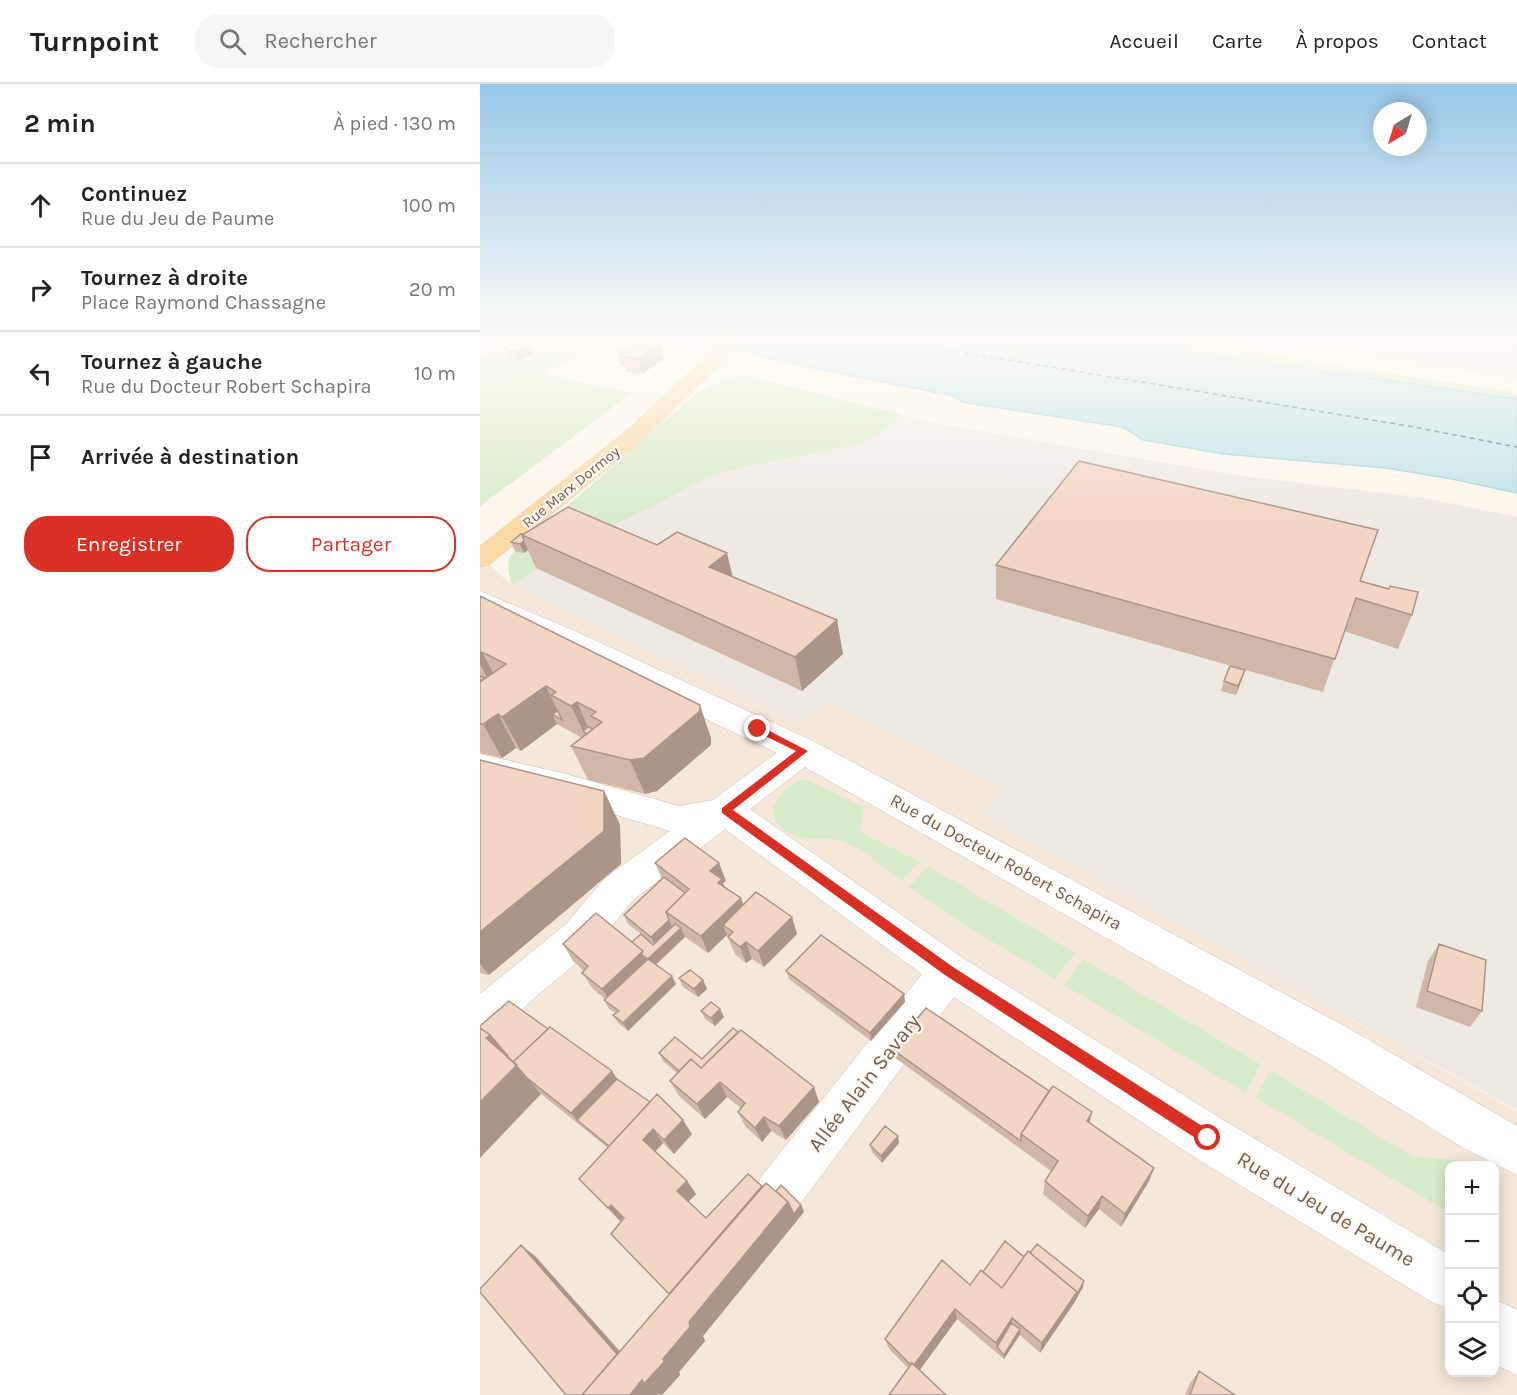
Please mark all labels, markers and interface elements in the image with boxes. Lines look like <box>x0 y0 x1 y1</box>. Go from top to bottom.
search box <box>195 14 615 68</box>
text: Turnpoint <box>30 25 159 58</box>
icon: search <box>216 25 249 58</box>
text: Rechercher <box>264 28 377 54</box>
text: Accueil <box>1110 29 1179 53</box>
text: Carte <box>1212 29 1263 53</box>
text: À propos <box>1296 29 1379 53</box>
text: Contact <box>1412 29 1487 53</box>
north arrow <box>1373 102 1427 156</box>
text: 2 min <box>24 108 96 139</box>
text: À pied · 130 m <box>333 112 456 135</box>
text: Continuez <box>81 181 187 207</box>
icon: ahead <box>24 189 57 222</box>
text: 100 m <box>402 194 456 217</box>
text: Rue du Jeu de Paume <box>81 207 274 230</box>
text: Tournez à droite <box>81 265 248 291</box>
icon: right <box>24 273 57 306</box>
text: 20 m <box>409 278 456 301</box>
text: Place Raymond Chassagne <box>81 291 326 314</box>
text: Tournez à gauche <box>81 349 262 375</box>
icon: left <box>24 357 57 390</box>
text: 10 m <box>414 362 456 385</box>
text: Rue du Docteur Robert Schapira <box>81 375 372 398</box>
icon: arrive <box>24 441 57 474</box>
street label: Rue Marx Dormoy <box>519 442 623 532</box>
text: Arrivée à destination <box>81 444 299 470</box>
button: Enregistrer <box>24 516 234 572</box>
button: Partager <box>246 516 456 572</box>
route end <box>744 715 770 741</box>
street label: Rue du Docteur Robert Schapira <box>886 789 1126 935</box>
street label: Allée Alain Savary <box>803 1009 925 1156</box>
route start <box>1194 1124 1220 1150</box>
street label: Rue du Jeu de Paume <box>1233 1146 1419 1272</box>
map controls <box>1445 1161 1499 1377</box>
button: + <box>1445 1161 1499 1215</box>
button: − <box>1445 1215 1499 1269</box>
button: locate <box>1445 1269 1499 1323</box>
button: layers <box>1445 1323 1499 1377</box>

